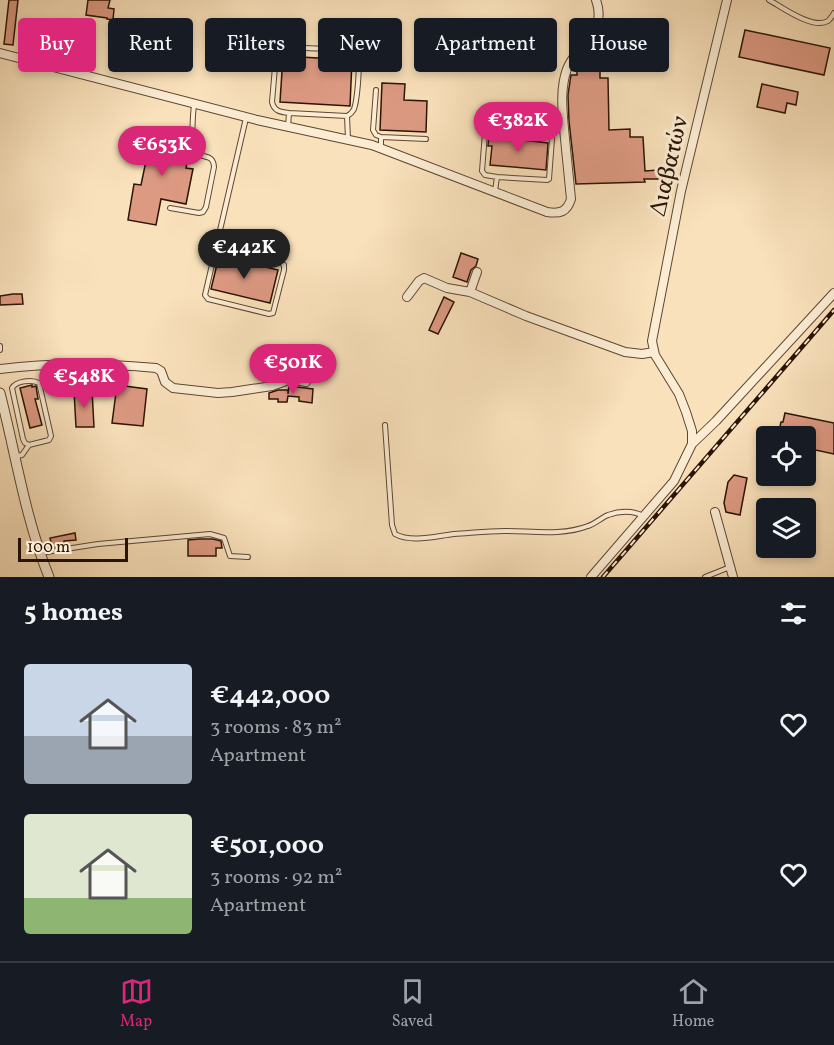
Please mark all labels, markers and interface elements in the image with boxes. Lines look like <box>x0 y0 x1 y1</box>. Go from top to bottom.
chip: Buy <box>18 18 96 72</box>
chip: Rent <box>108 18 193 72</box>
chip: Filters <box>205 18 306 72</box>
chip: New <box>318 18 402 72</box>
chip: Apartment <box>414 18 557 72</box>
chip: House <box>569 18 669 72</box>
pin: €382K <box>476 102 560 153</box>
text: €382K <box>488 107 548 135</box>
street label: Διαβατών <box>642 113 698 220</box>
pin: €653K <box>120 126 204 177</box>
text: €653K <box>132 131 192 159</box>
pin: €442K <box>202 229 286 280</box>
text: €442K <box>212 234 276 262</box>
pin: €501K <box>251 344 335 395</box>
text: €501K <box>263 349 323 377</box>
pin: €548K <box>42 358 126 409</box>
text: €548K <box>53 363 115 391</box>
map controls <box>756 426 816 558</box>
button: locate <box>756 426 816 486</box>
button: layers <box>756 498 816 558</box>
scale bar <box>18 535 128 562</box>
text: 100 m <box>27 537 70 559</box>
text: 5 homes <box>24 595 123 631</box>
icon: filters <box>777 597 810 630</box>
text: €442,000 <box>210 678 330 714</box>
icon: home <box>72 688 144 760</box>
icon: heart <box>777 708 810 741</box>
text: 3 rooms · 83 m² <box>210 714 342 742</box>
text: Apartment <box>210 742 306 770</box>
text: €501,000 <box>210 828 324 864</box>
icon: home <box>72 838 144 910</box>
icon: heart <box>777 858 810 891</box>
text: 3 rooms · 92 m² <box>210 864 342 892</box>
text: Apartment <box>210 892 306 920</box>
tab: Map <box>120 975 153 1033</box>
tab: Saved <box>392 975 433 1033</box>
tab: Home <box>672 975 714 1033</box>

